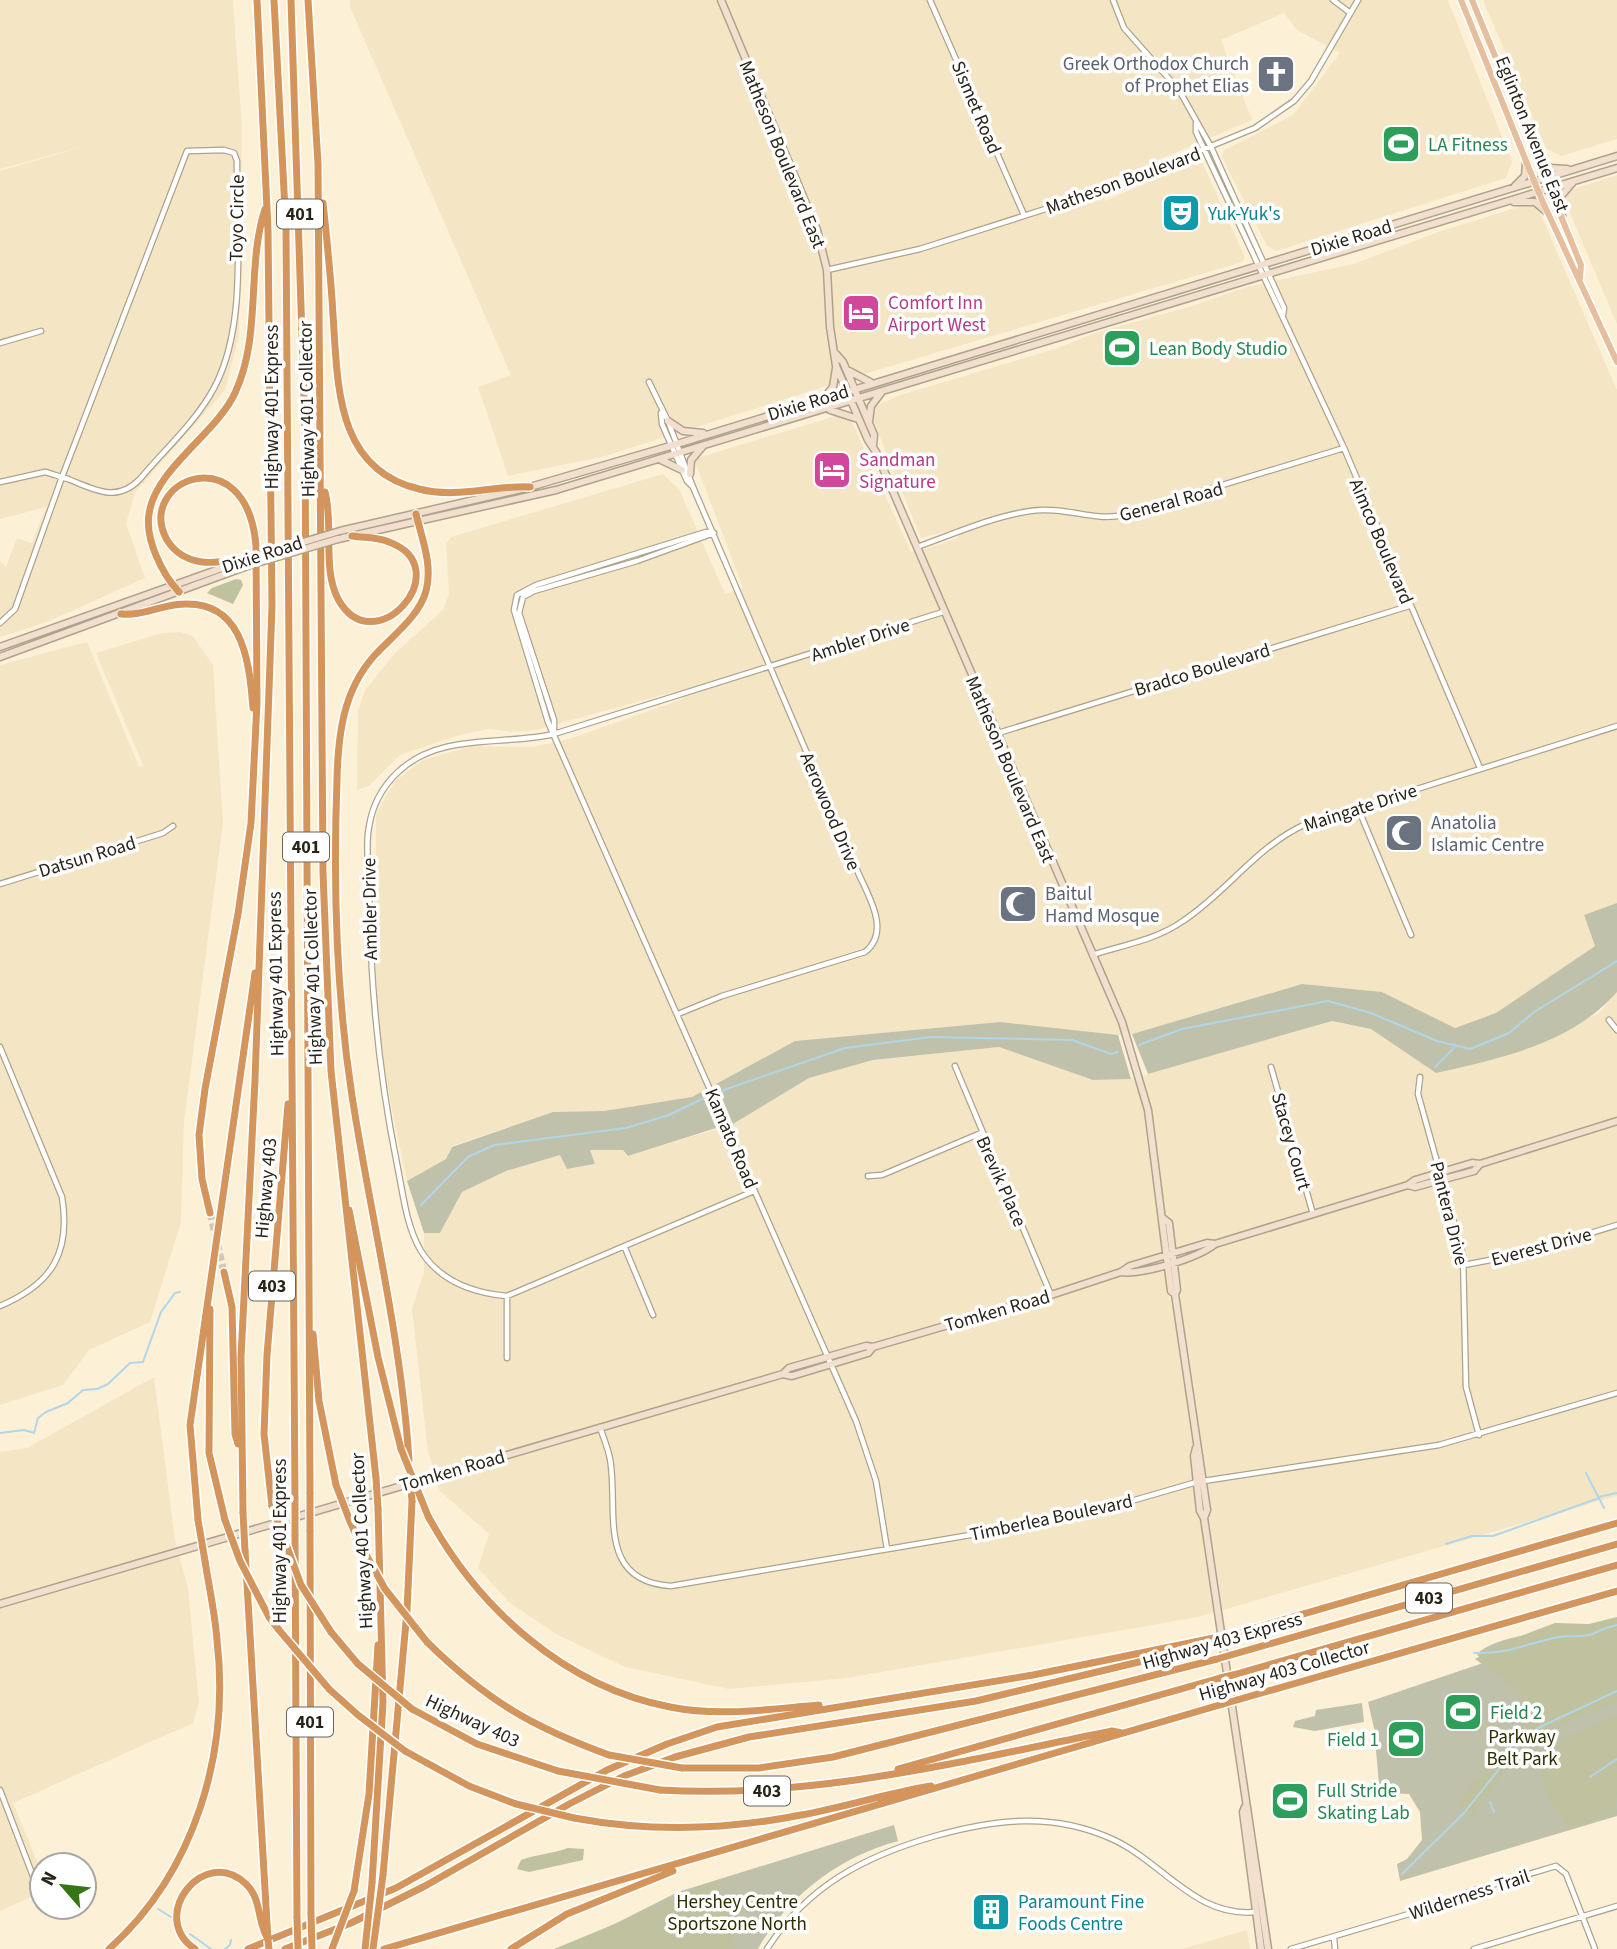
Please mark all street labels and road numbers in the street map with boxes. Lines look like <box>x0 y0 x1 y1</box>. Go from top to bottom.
street label: Eglinton Avenue East <box>1488 52 1575 217</box>
street label: Matheson Boulevard East <box>732 57 832 253</box>
street label: Sismet Road <box>944 57 1007 158</box>
street label: Matheson Boulevard <box>1042 141 1205 222</box>
street label: Toyo Circle <box>223 174 252 262</box>
road number: 401 <box>277 200 323 229</box>
street label: Dixie Road <box>1308 213 1395 264</box>
street label: Highway 401 Collector <box>292 320 323 498</box>
street label: Highway 401 Express <box>259 324 286 490</box>
street label: Dixie Road <box>765 378 852 429</box>
street label: Aimco Boulevard <box>1342 475 1419 609</box>
street label: General Road <box>1117 476 1226 529</box>
street label: Dixie Road <box>219 530 306 581</box>
street label: Ambler Drive <box>808 612 913 669</box>
street label: Bradco Boulevard <box>1131 637 1274 704</box>
street label: Matheson Boulevard East <box>958 672 1061 868</box>
street label: Aerowood Drive <box>793 748 867 875</box>
street label: Maingate Drive <box>1300 777 1421 839</box>
street label: Datsun Road <box>35 830 139 885</box>
road number: 401 <box>283 832 329 862</box>
street label: Ambler Drive <box>356 858 385 960</box>
street label: Highway 401 Collector <box>297 888 330 1066</box>
street label: Highway 401 Express <box>262 891 291 1057</box>
street label: Kamato Road <box>697 1084 764 1193</box>
street label: Stacey Court <box>1264 1090 1318 1194</box>
street label: Brevik Place <box>969 1132 1033 1231</box>
street label: Highway 403 <box>249 1137 284 1240</box>
street label: Pantera Drive <box>1423 1159 1474 1268</box>
street label: Everest Drive <box>1488 1221 1595 1274</box>
road number: 403 <box>249 1272 295 1301</box>
street label: Tomken Road <box>942 1284 1053 1339</box>
street label: Tomken Road <box>397 1444 508 1499</box>
street label: Highway 401 Collector <box>344 1452 381 1630</box>
street label: Highway 401 Express <box>267 1458 294 1624</box>
street label: Timberlea Boulevard <box>967 1488 1135 1549</box>
road number: 403 <box>1406 1583 1452 1612</box>
street label: Highway 403 Express <box>1139 1606 1305 1677</box>
street label: Highway 403 Collector <box>1196 1634 1373 1709</box>
street label: Highway 403 <box>421 1688 524 1755</box>
road number: 401 <box>287 1708 333 1736</box>
road number: 403 <box>744 1776 790 1806</box>
street label: Wilderness Trail <box>1406 1863 1533 1928</box>

